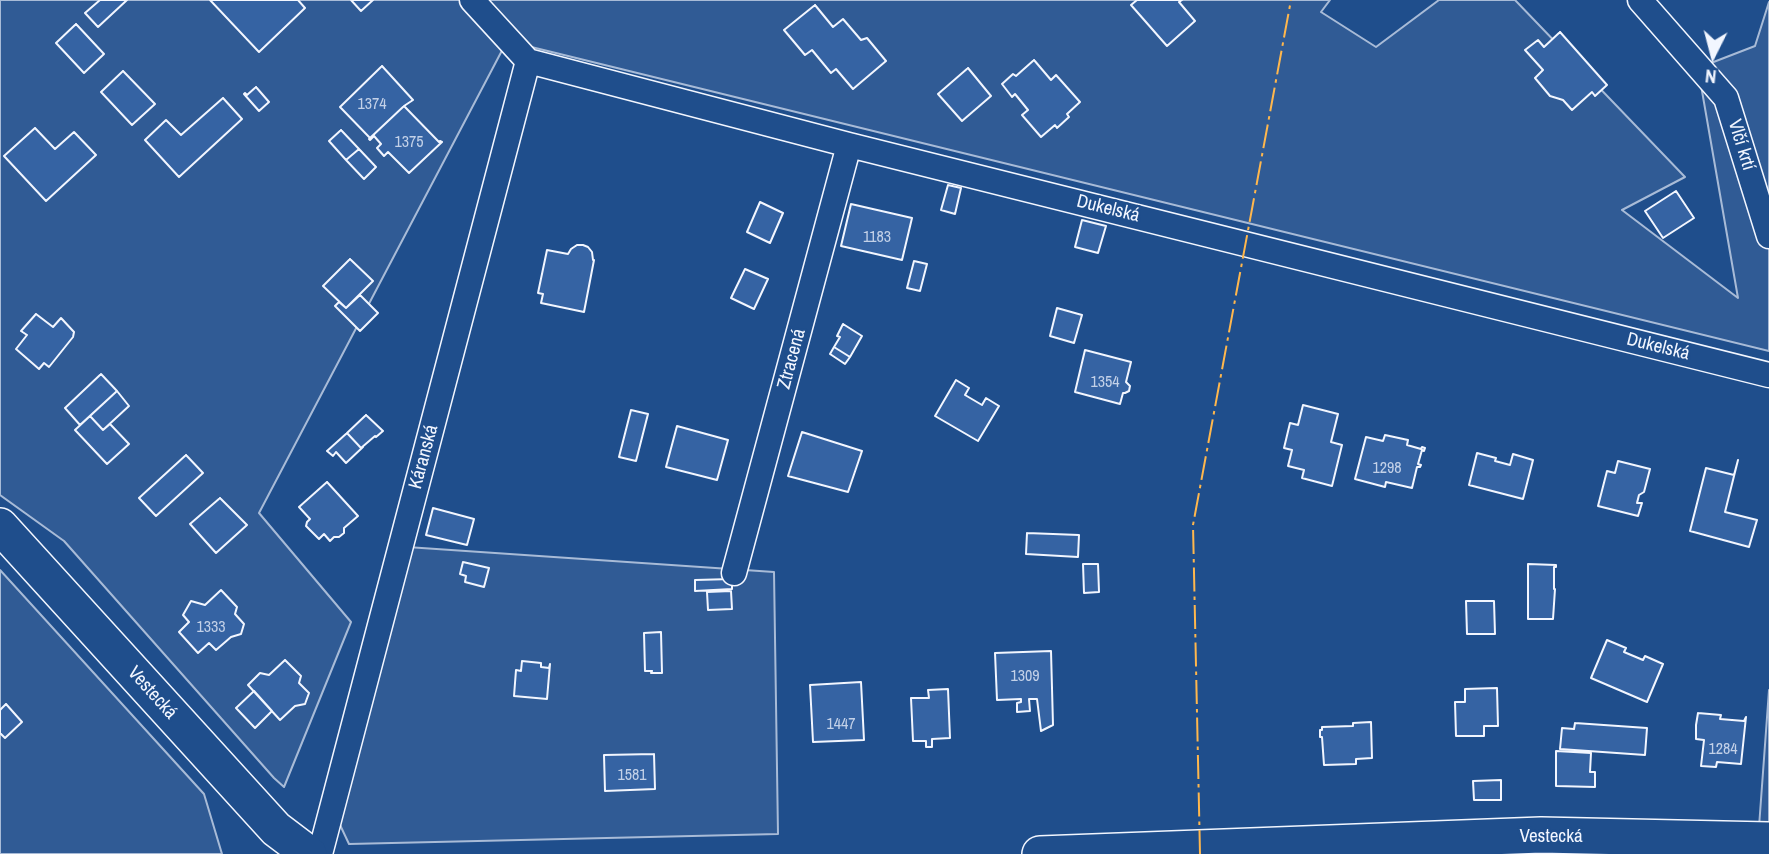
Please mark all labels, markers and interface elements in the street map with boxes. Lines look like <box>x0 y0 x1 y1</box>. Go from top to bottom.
north arrow <box>1678 21 1748 91</box>
text: N <box>1704 63 1718 90</box>
house number: 1374 <box>357 95 387 115</box>
street label: Vlčí krtí <box>1723 117 1759 173</box>
house number: 1375 <box>394 133 424 153</box>
street label: Dukelská <box>1074 190 1142 228</box>
house number: 1183 <box>863 228 891 248</box>
street label: Ztracená <box>773 326 811 392</box>
street label: Dukelská <box>1624 328 1692 366</box>
house number: 1354 <box>1090 373 1120 393</box>
street label: Káranská <box>404 422 444 492</box>
house number: 1298 <box>1372 459 1402 479</box>
house number: 1333 <box>196 618 226 638</box>
street label: Vestecká <box>122 662 182 724</box>
house number: 1309 <box>1010 667 1040 687</box>
house number: 1447 <box>826 715 856 735</box>
house number: 1284 <box>1708 740 1738 760</box>
house number: 1581 <box>617 766 647 786</box>
street label: Vestecká <box>1519 826 1583 848</box>

